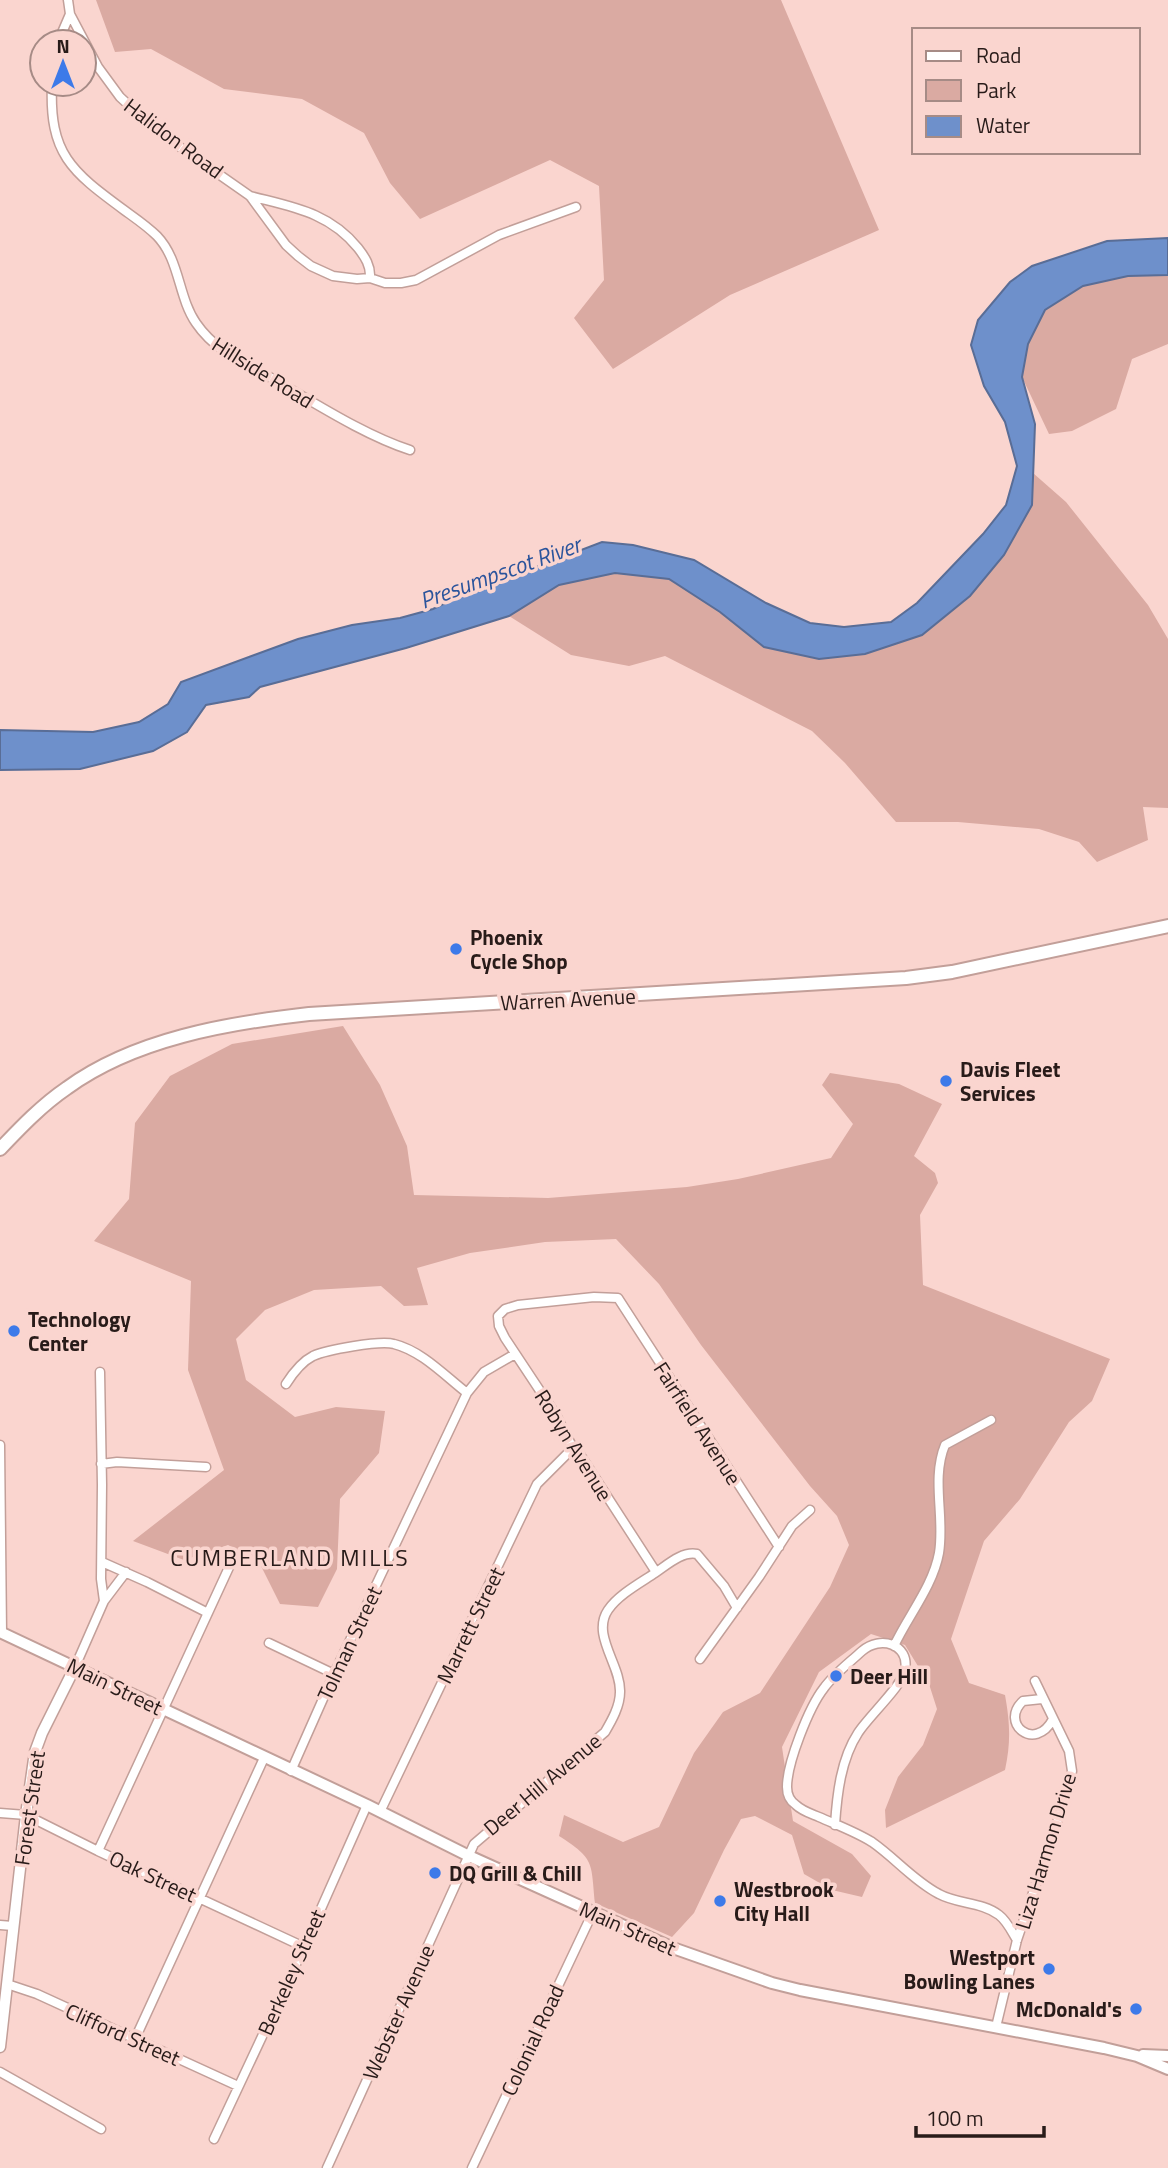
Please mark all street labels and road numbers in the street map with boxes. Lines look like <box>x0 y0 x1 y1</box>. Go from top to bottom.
street label: Halidon Road <box>117 90 231 186</box>
street label: Hillside Road <box>206 328 320 416</box>
street label: Warren Avenue <box>500 979 636 1019</box>
street label: Fairfield Avenue <box>646 1355 750 1491</box>
street label: Robyn Avenue <box>527 1383 621 1507</box>
street label: Marrett Street <box>428 1561 512 1689</box>
street label: Tolman Street <box>308 1580 390 1706</box>
street label: Main Street <box>62 1649 169 1723</box>
street label: Deer Hill Avenue <box>476 1725 608 1843</box>
street label: Forest Street <box>5 1748 53 1867</box>
street label: Liza Harmon Drive <box>1006 1769 1084 1933</box>
street label: Oak Street <box>104 1842 203 1910</box>
street label: Main Street <box>575 1892 682 1964</box>
street label: Berkeley Street <box>249 1903 333 2040</box>
street label: Webster Avenue <box>354 1939 442 2085</box>
street label: Colonial Road <box>492 1979 572 2101</box>
street label: Clifford Street <box>61 1994 186 2074</box>

